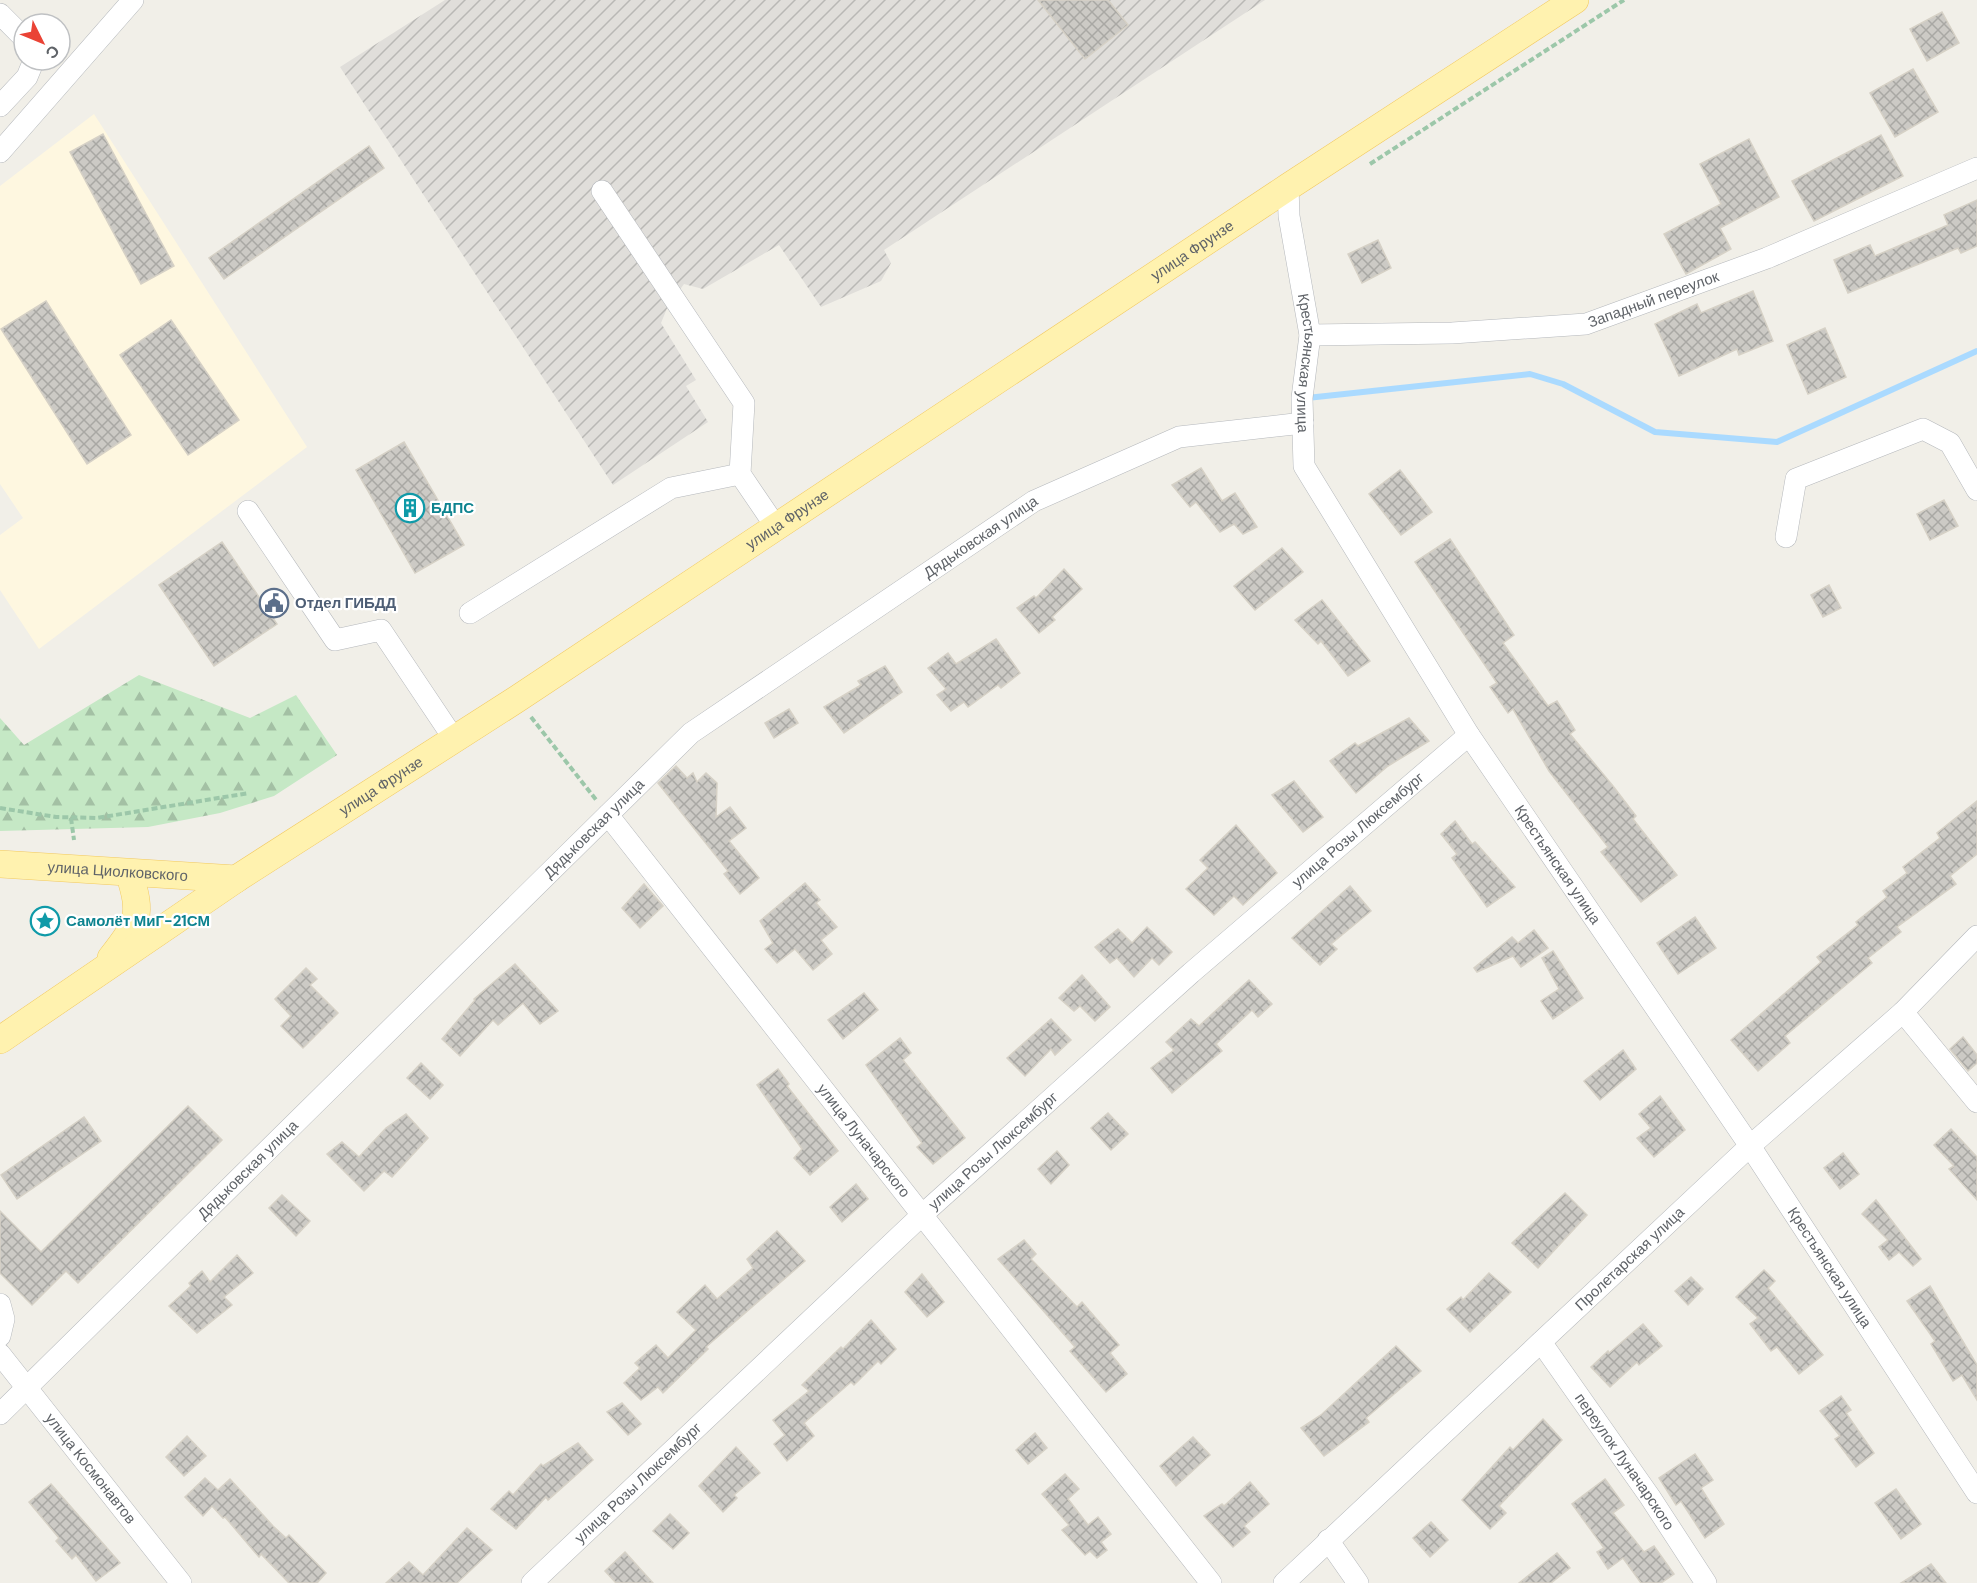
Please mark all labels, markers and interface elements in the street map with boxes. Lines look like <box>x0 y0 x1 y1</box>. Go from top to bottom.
north arrow <box>12 12 72 72</box>
text: С <box>41 40 64 64</box>
street label: улица Фрунзе <box>1147 216 1238 285</box>
street label: Западный переулок <box>1585 266 1722 332</box>
street label: Крестьянская улица <box>1292 292 1320 434</box>
street label: улица Фрунзе <box>742 485 833 554</box>
street label: Дядьковская улица <box>920 491 1042 583</box>
building icon: БДПС <box>394 492 426 524</box>
place label: БДПС <box>431 498 474 518</box>
public building icon: Отдел ГИБДД <box>258 587 290 619</box>
place label: Отдел ГИБДД <box>295 593 396 613</box>
street label: улица Фрунзе <box>335 752 427 820</box>
street label: улица Розы Люксембург <box>1288 767 1429 892</box>
street label: Дядьковская улица <box>539 774 649 883</box>
street label: Крестьянская улица <box>1510 801 1606 929</box>
street label: улица Циолковского <box>47 857 189 886</box>
place icon: Самолёт МиГ-21СМ <box>29 905 61 937</box>
place label: Самолёт МиГ-21СМ <box>66 911 210 931</box>
street label: улица Луначарского <box>813 1080 915 1202</box>
street label: улица Розы Люксембург <box>924 1087 1063 1214</box>
street label: Дядьковская улица <box>193 1115 303 1224</box>
street label: Пролетарская улица <box>1571 1202 1689 1315</box>
street label: Крестьянская улица <box>1783 1203 1877 1332</box>
street label: переулок Луначарского <box>1570 1389 1679 1534</box>
street label: улица Космонавтов <box>41 1409 141 1528</box>
street label: улица Розы Люксембург <box>570 1418 706 1548</box>

